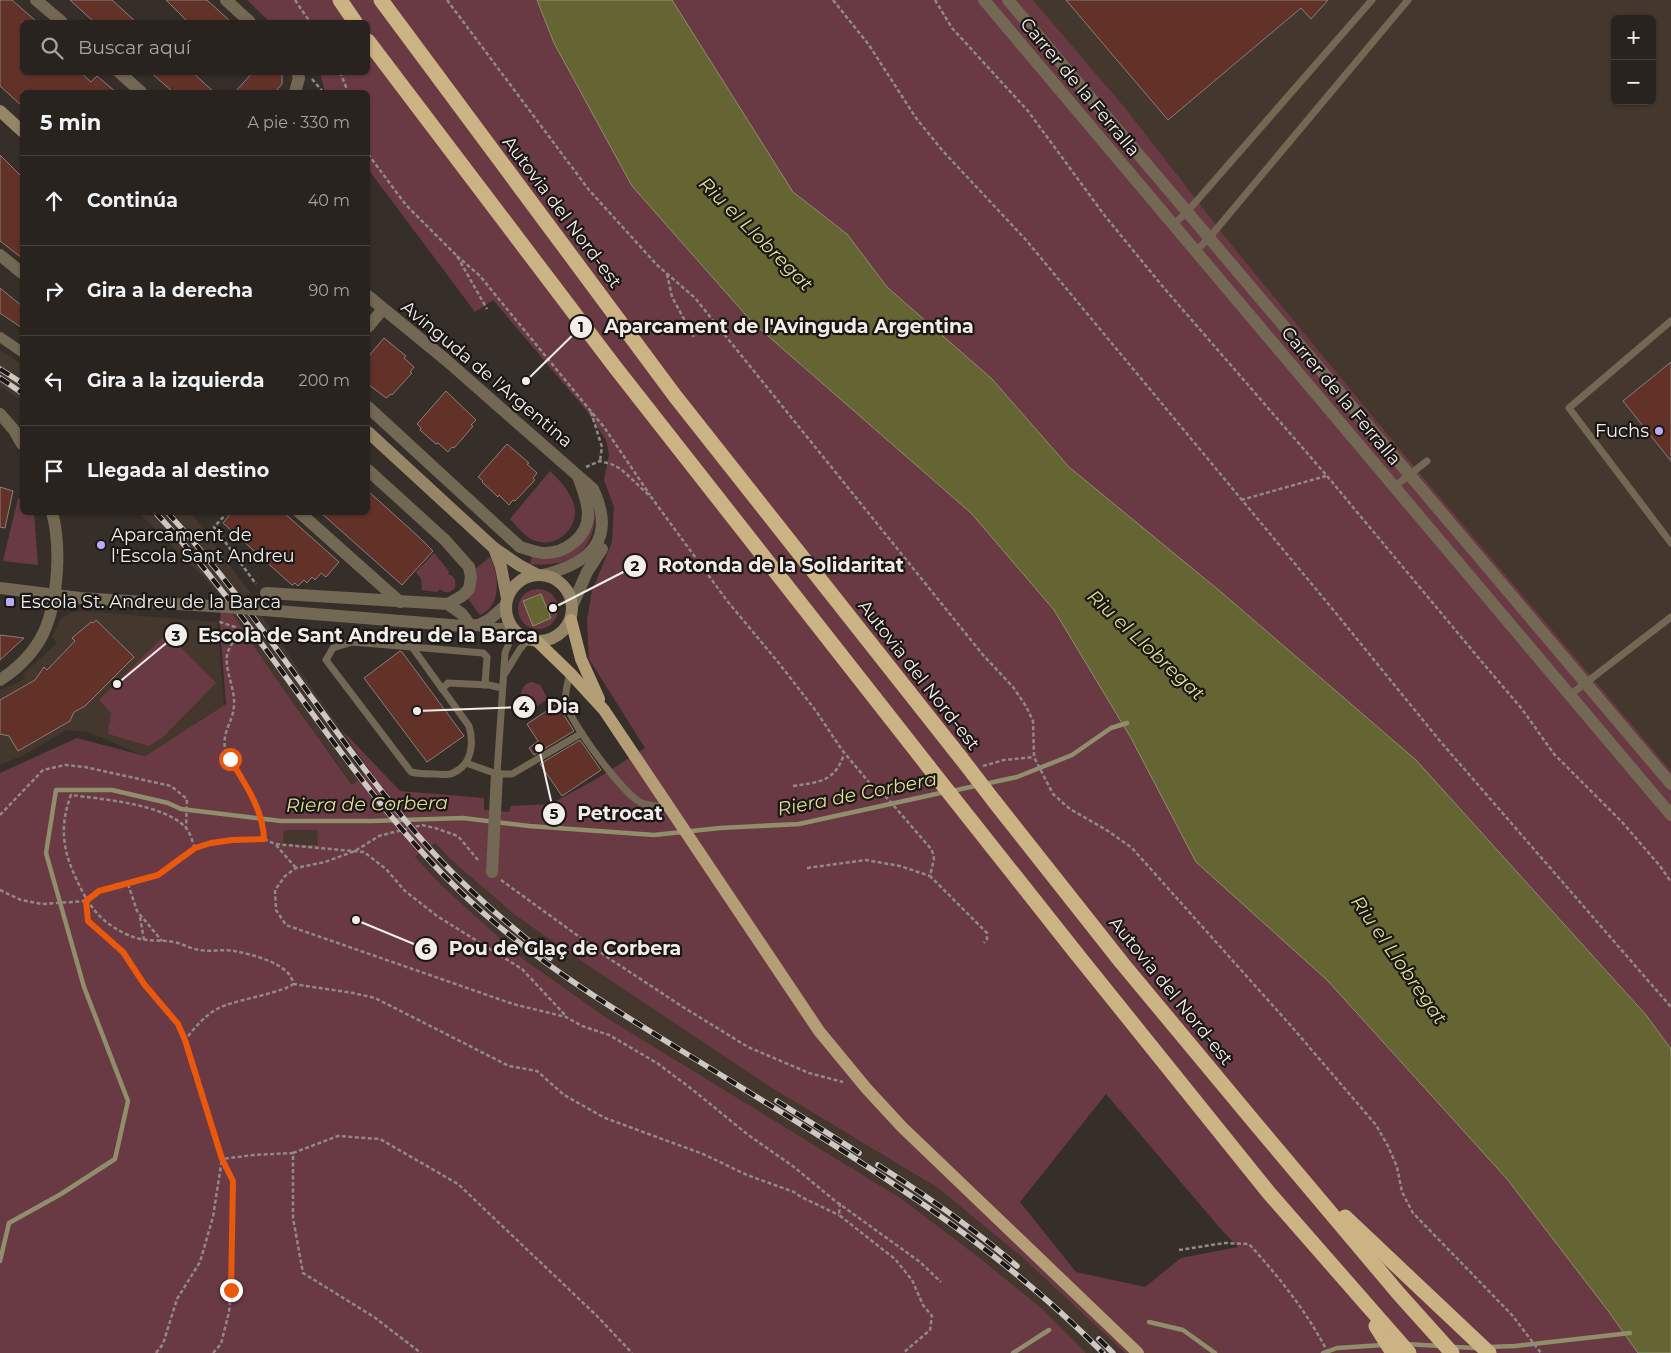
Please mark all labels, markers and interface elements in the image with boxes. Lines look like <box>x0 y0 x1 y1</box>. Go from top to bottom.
street label: Carrer de la Ferralla <box>1015 13 1145 161</box>
map controls <box>1611 15 1656 105</box>
button: + <box>1611 15 1656 60</box>
search box <box>20 20 370 75</box>
icon: search <box>38 34 66 62</box>
text: Buscar aquí <box>78 36 191 59</box>
button: − <box>1611 60 1656 105</box>
text: 5 min <box>40 110 101 135</box>
text: A pie · 330 m <box>247 113 350 132</box>
street label: Autovia del Nord-est <box>498 132 626 292</box>
water label: Riu el Llobregat <box>694 172 818 296</box>
icon: ahead <box>40 187 68 215</box>
text: Continúa <box>87 189 178 212</box>
text: 40 m <box>308 191 350 210</box>
icon: right <box>40 277 68 305</box>
text: Gira a la derecha <box>87 279 253 302</box>
text: 90 m <box>308 281 350 300</box>
street label: Avinguda de l'Argentina <box>397 296 577 452</box>
callout: Aparcament de l'Avinguda Argentina <box>569 310 983 344</box>
text: Aparcament de l'Avinguda Argentina <box>603 315 974 338</box>
text: 1 <box>578 317 584 336</box>
street label: Carrer de la Ferralla <box>1276 322 1406 470</box>
icon: left <box>40 367 68 395</box>
text: Gira a la izquierda <box>87 369 265 392</box>
text: 200 m <box>299 371 350 390</box>
place label: Fuchs <box>1595 420 1649 442</box>
marker: Fuchs <box>1653 425 1665 437</box>
icon: arrive <box>40 457 68 485</box>
text: Llegada al destino <box>87 459 269 482</box>
place label: Aparcament de l'Escola Sant Andreu <box>111 524 295 567</box>
marker: Aparcament de l'Escola Sant Andreu <box>95 539 107 551</box>
callout: Rotonda de la Solidaritat <box>623 549 914 583</box>
text: Rotonda de la Solidaritat <box>658 554 904 577</box>
text: 2 <box>631 556 640 575</box>
water label: Riu el Llobregat <box>1083 585 1210 705</box>
place label: Escola St. Andreu de la Barca <box>20 591 281 613</box>
marker: Escola St. Andreu de la Barca <box>4 596 16 608</box>
street label: Autovia del Nord-est <box>854 596 984 754</box>
callout: Escola de Sant Andreu de la Barca <box>163 618 549 652</box>
text: Escola de Sant Andreu de la Barca <box>198 624 538 647</box>
text: 3 <box>171 626 181 645</box>
callout: Dia <box>511 690 590 724</box>
text: Dia <box>546 695 580 718</box>
text: 4 <box>519 697 530 716</box>
route start <box>219 748 242 771</box>
water label: Riera de Corbera <box>775 767 939 821</box>
water label: Riera de Corbera <box>286 791 448 817</box>
callout: Petrocat <box>542 797 672 831</box>
text: Petrocat <box>577 802 663 825</box>
text: 5 <box>550 804 559 823</box>
water label: Riu el Llobregat <box>1346 891 1452 1029</box>
street label: Autovia del Nord-est <box>1104 912 1238 1070</box>
callout: Pou de Glaç de Corbera <box>414 932 691 966</box>
text: Pou de Glaç de Corbera <box>449 937 681 960</box>
text: 6 <box>421 939 431 958</box>
route end <box>220 1279 243 1302</box>

